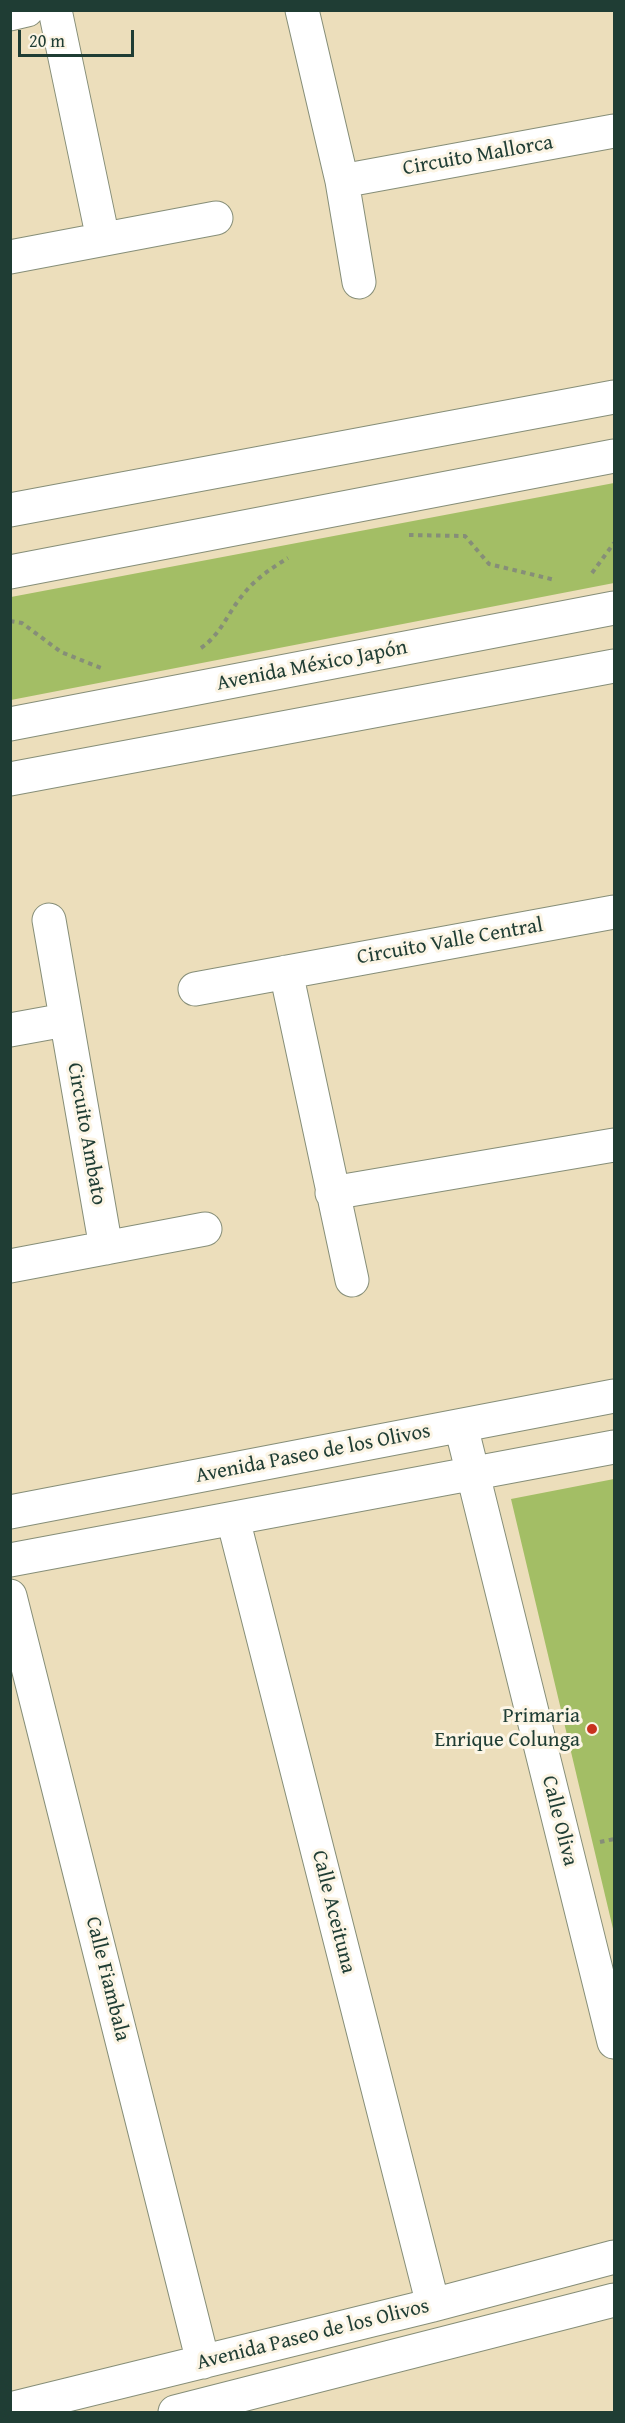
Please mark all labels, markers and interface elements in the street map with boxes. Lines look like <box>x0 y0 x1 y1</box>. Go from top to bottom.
scale bar <box>21 18 136 56</box>
text: 20 m <box>29 27 65 54</box>
street label: Circuito Mallorca <box>401 130 555 182</box>
street label: Avenida México Japón <box>215 635 409 697</box>
street label: Circuito Valle Central <box>355 913 545 971</box>
street label: Circuito Ambato <box>61 1061 111 1207</box>
street label: Avenida Paseo de los Olivos <box>193 1419 433 1489</box>
place label: Primaria Enrique Colunga <box>435 1704 580 1754</box>
marker: Primaria Enrique Colunga <box>585 1722 599 1736</box>
street label: Calle Oliva <box>536 1773 582 1869</box>
street label: Calle Aceituna <box>306 1848 360 1976</box>
street label: Calle Fiambala <box>79 1914 135 2044</box>
street label: Avenida Paseo de los Olivos <box>194 2294 432 2376</box>

